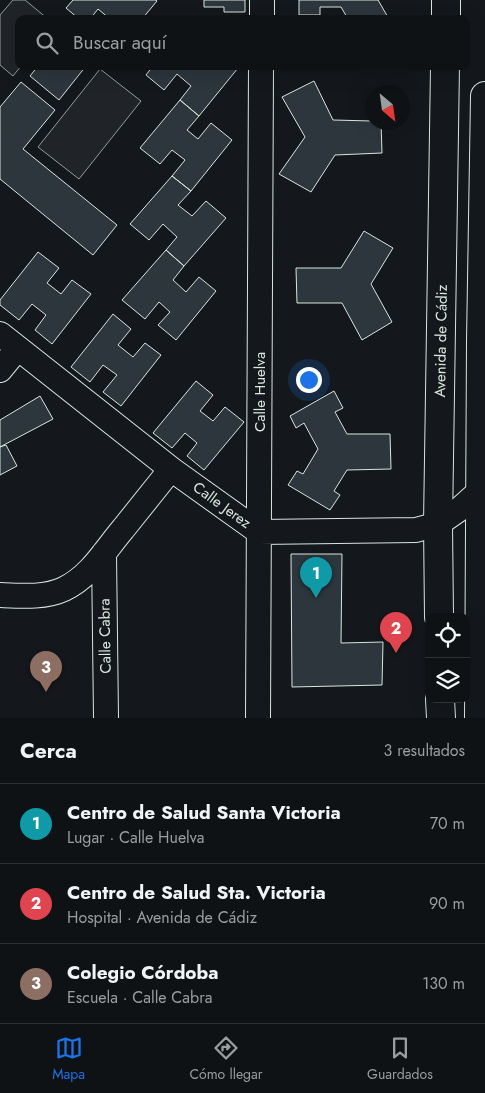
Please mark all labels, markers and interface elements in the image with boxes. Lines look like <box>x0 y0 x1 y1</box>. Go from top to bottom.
search box <box>15 15 470 70</box>
icon: search <box>33 29 61 57</box>
text: Buscar aquí <box>73 29 167 56</box>
north arrow <box>365 85 410 130</box>
street label: Avenida de Cádiz <box>429 284 453 398</box>
street label: Calle Huelva <box>249 352 271 432</box>
your location <box>296 367 322 393</box>
street label: Calle Jerez <box>188 476 256 534</box>
pin: 1 <box>300 557 332 598</box>
street label: Calle Cabra <box>93 598 117 674</box>
pin: 2 <box>380 612 412 653</box>
map controls <box>425 613 470 703</box>
button: locate <box>425 613 470 658</box>
pin: 3 <box>30 651 62 692</box>
button: layers <box>425 658 470 703</box>
text: Cerca <box>20 736 77 766</box>
text: 3 resultados <box>384 739 465 762</box>
text: Centro de Salud Santa Victoria <box>67 799 341 826</box>
text: 1 <box>32 812 40 835</box>
text: 70 m <box>430 812 465 835</box>
text: Lugar · Calle Huelva <box>67 826 205 849</box>
text: Centro de Salud Sta. Victoria <box>67 879 326 906</box>
text: 2 <box>31 892 41 915</box>
text: 90 m <box>429 892 465 915</box>
text: Hospital · Avenida de Cádiz <box>67 906 257 929</box>
text: Colegio Córdoba <box>67 959 219 986</box>
text: 3 <box>31 972 41 995</box>
text: 130 m <box>422 972 465 995</box>
text: Escuela · Calle Cabra <box>67 986 212 1009</box>
tab: Mapa <box>52 1034 85 1084</box>
tab: Cómo llegar <box>189 1034 263 1084</box>
tab: Guardados <box>367 1034 433 1084</box>

